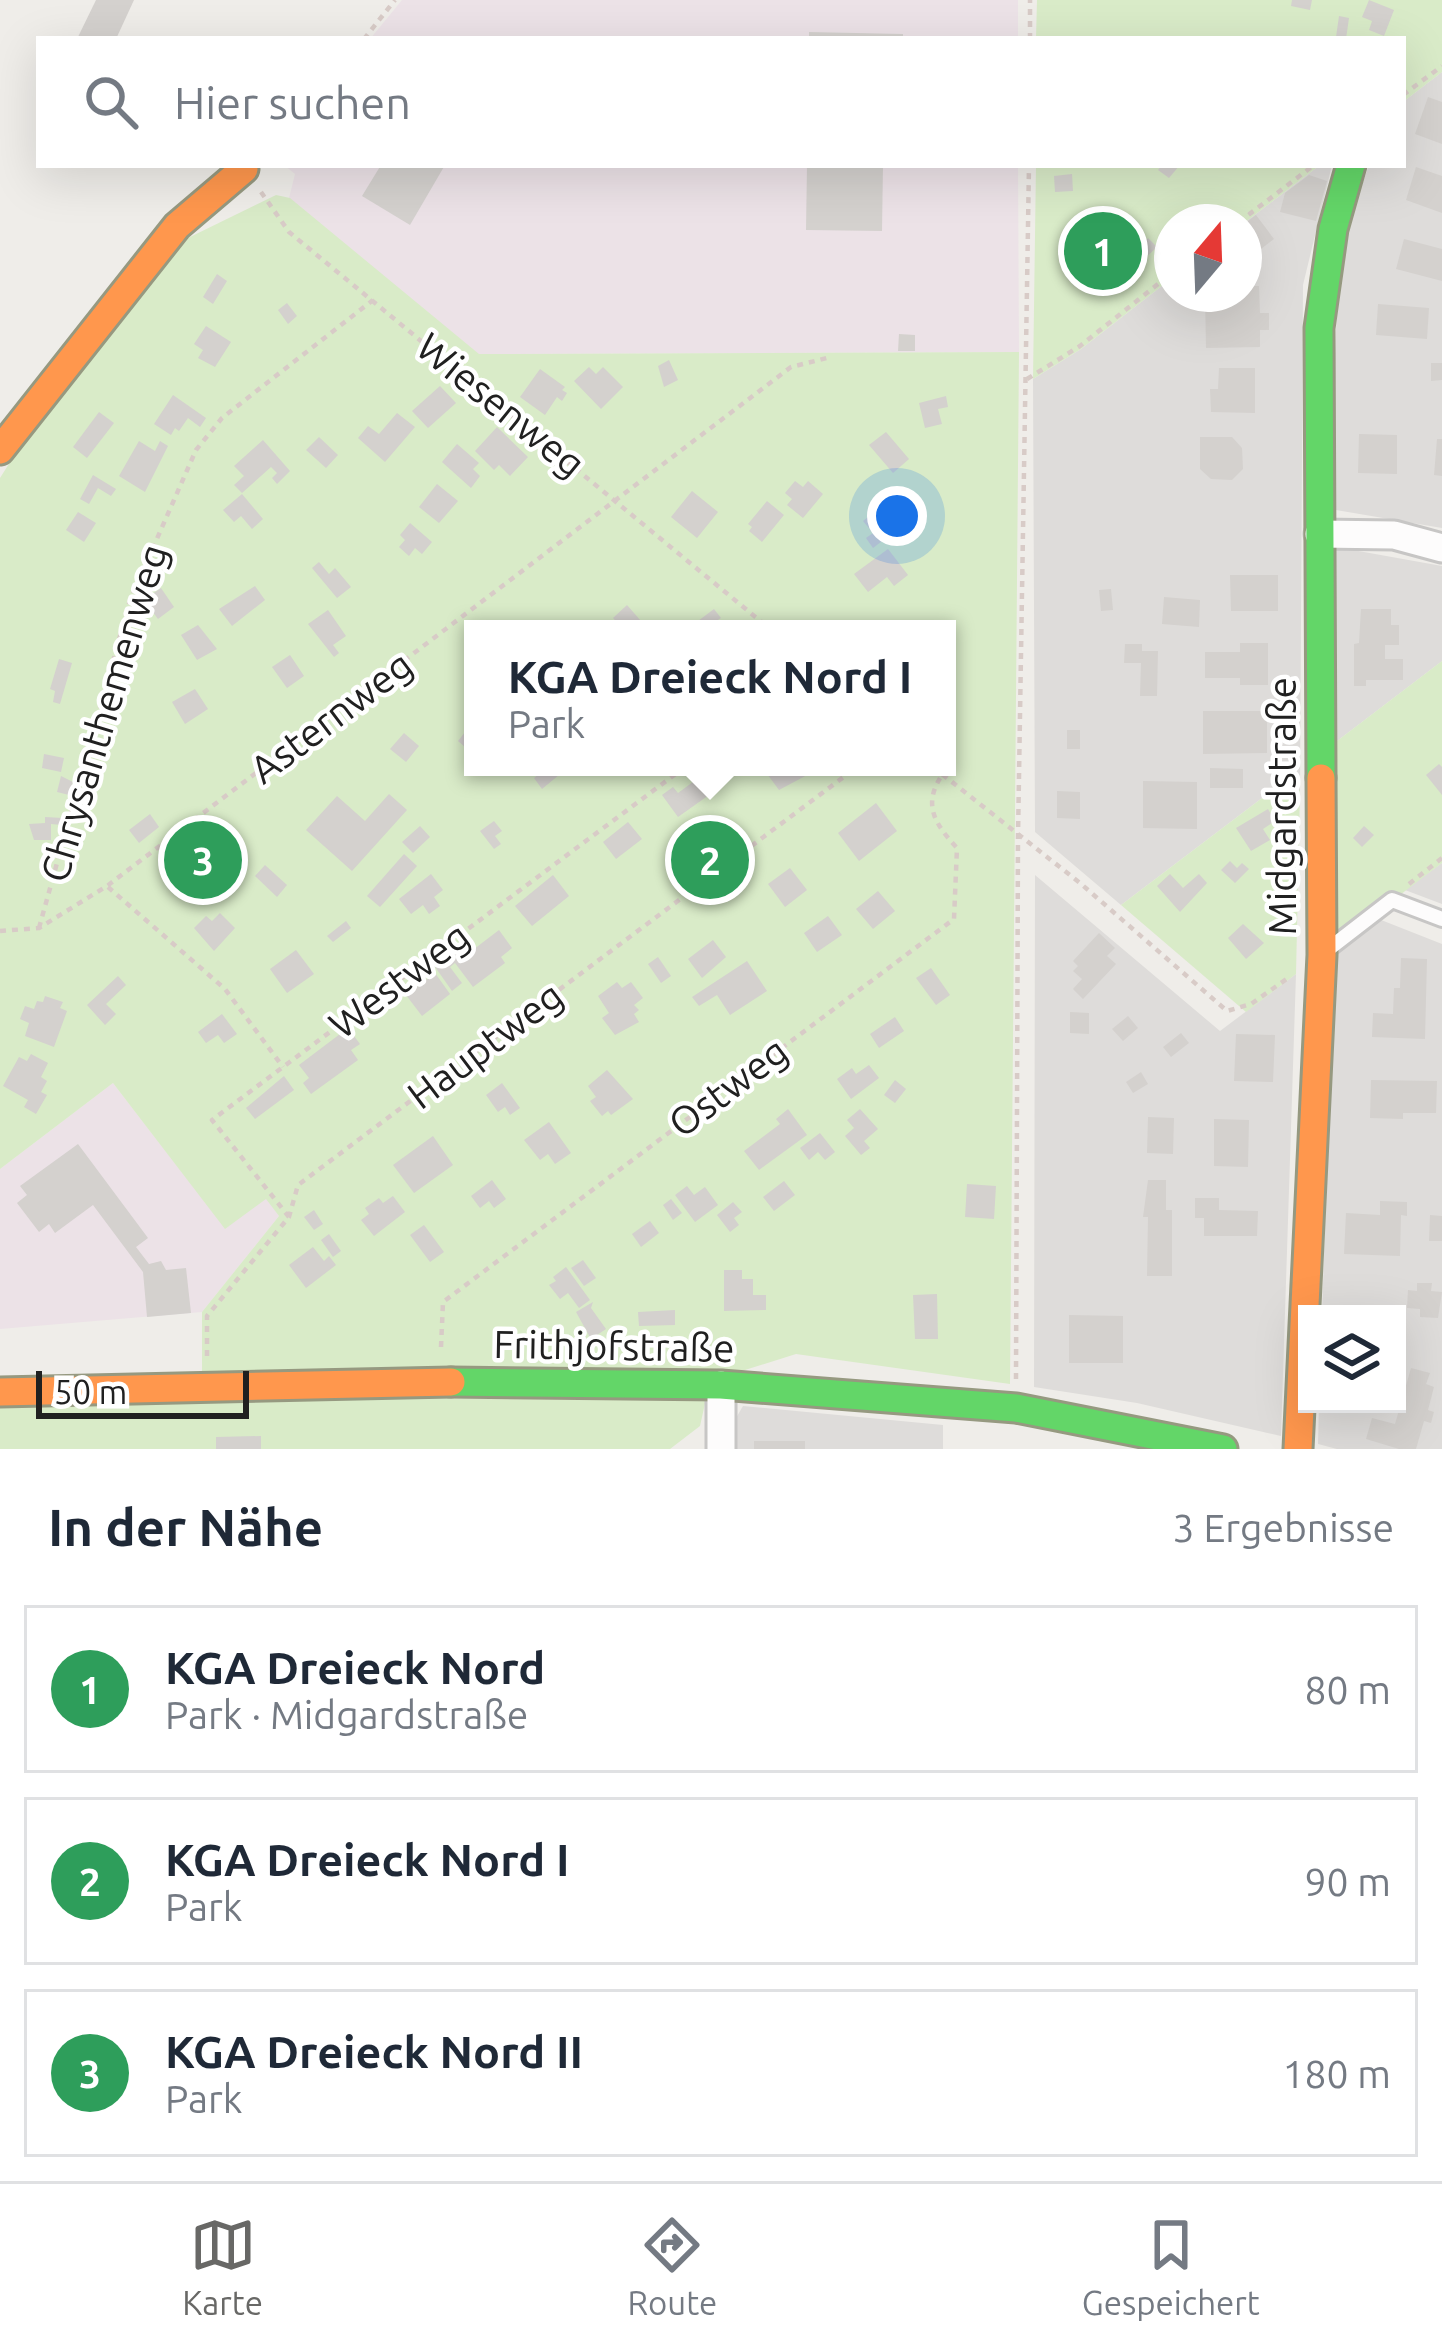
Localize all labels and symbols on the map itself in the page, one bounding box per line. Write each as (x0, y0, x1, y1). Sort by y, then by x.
north arrow (1154, 204, 1262, 312)
pin: 1 (1064, 206, 1142, 296)
street label: Wiesenweg (409, 324, 594, 485)
your location (867, 486, 927, 546)
street label: Chrysanthemenweg (32, 539, 175, 887)
street label: Asternweg (242, 642, 420, 791)
street label: Midgardstraße (1260, 677, 1303, 935)
pin: 3 (164, 815, 242, 905)
pin: 2 (671, 815, 749, 905)
street label: Westweg (320, 913, 477, 1046)
street label: Hauptweg (399, 973, 570, 1116)
street label: Ostweg (660, 1028, 795, 1145)
street label: Frithjofstraße (493, 1322, 735, 1369)
scale bar (36, 1365, 249, 1418)

